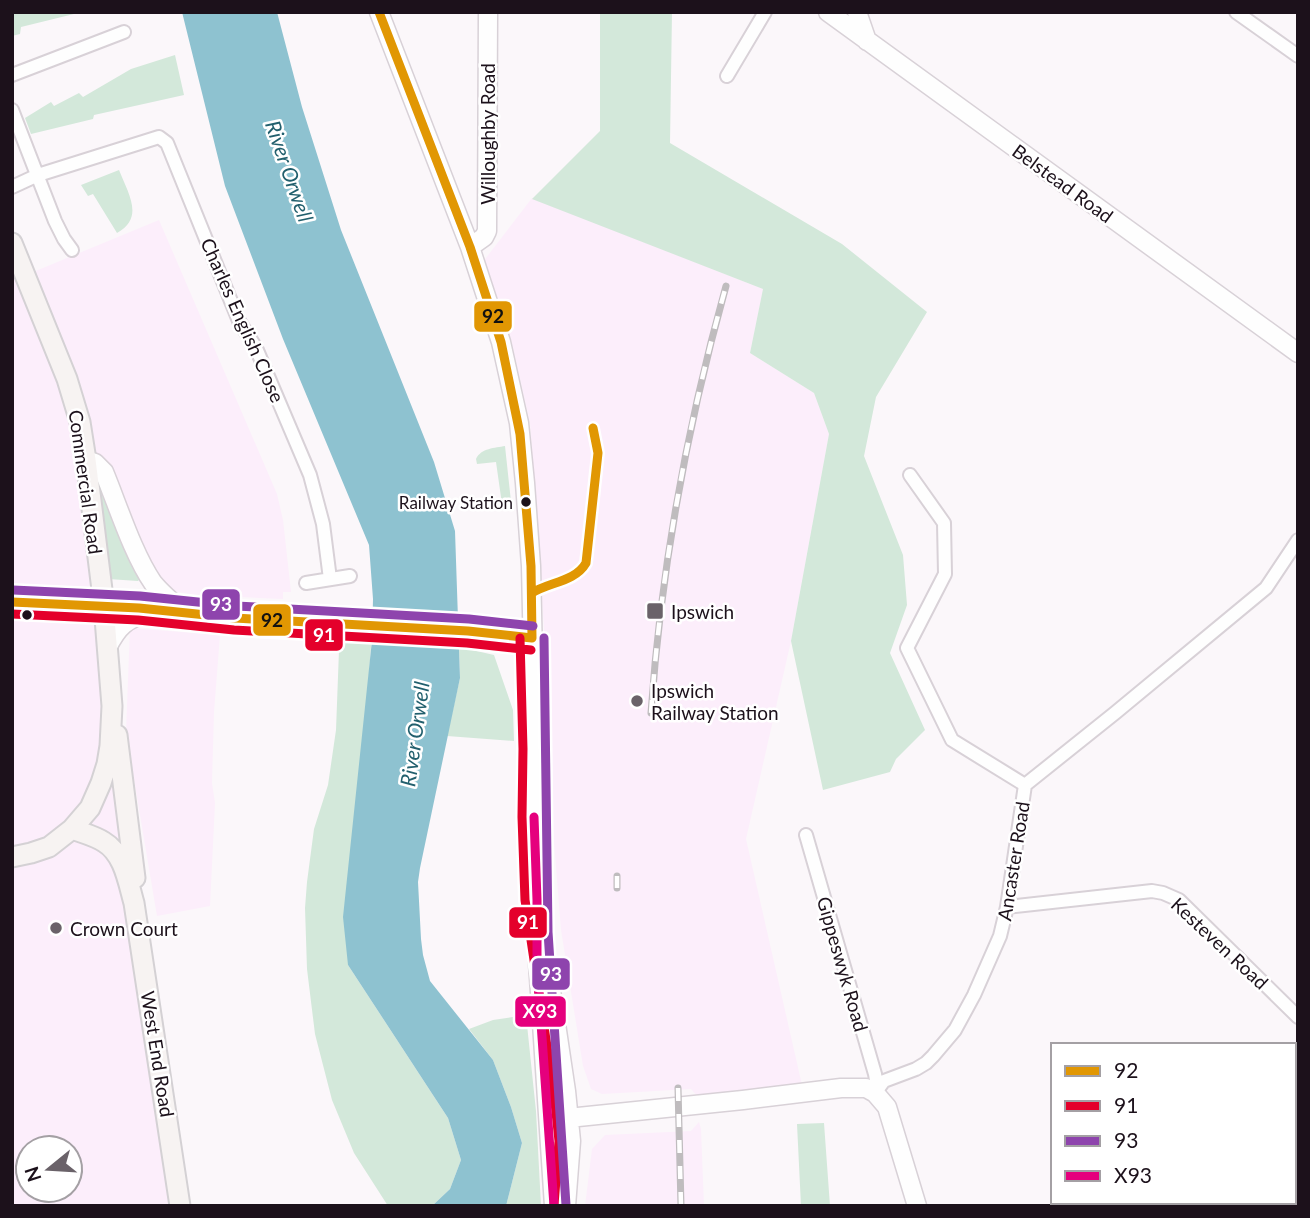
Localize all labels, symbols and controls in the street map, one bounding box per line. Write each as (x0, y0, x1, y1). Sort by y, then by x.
street label: Willoughby Road (476, 63, 499, 205)
water label: River Orwell (261, 117, 319, 225)
street label: Belstead Road (1008, 139, 1118, 227)
street label: Charles English Close (196, 234, 290, 406)
line badge: 92 (473, 300, 513, 333)
text: 92 (482, 304, 504, 327)
street label: Commercial Road (64, 408, 108, 556)
place label: Railway Station (399, 492, 513, 513)
marker: Railway Station (519, 495, 533, 509)
line badge: 93 (201, 588, 241, 621)
text: 93 (210, 592, 232, 615)
place label: Ipswich (671, 600, 734, 623)
marker: Ipswich (645, 601, 665, 621)
line badge: 92 (252, 603, 292, 637)
unlabelled marker (20, 608, 34, 622)
text: 92 (261, 608, 283, 631)
line badge: 91 (304, 618, 344, 652)
text: 91 (313, 623, 335, 646)
place label: Ipswich Railway Station (651, 679, 779, 724)
water label: River Orwell (394, 680, 434, 788)
marker: Ipswich Railway Station (629, 693, 645, 709)
street label: Ancaster Road (992, 800, 1034, 922)
street label: Kesteven Road (1167, 892, 1273, 994)
street label: Gippeswyk Road (813, 894, 873, 1034)
line badge: 91 (508, 906, 548, 939)
text: 91 (517, 910, 539, 933)
place label: Crown Court (70, 917, 178, 940)
marker: Crown Court (48, 920, 64, 936)
line badge: 93 (531, 957, 571, 991)
text: 93 (540, 962, 562, 985)
street label: West End Road (137, 989, 179, 1119)
line badge: X93 (514, 995, 567, 1028)
text: X93 (523, 999, 557, 1022)
legend (1051, 1043, 1296, 1204)
text: 92 (1114, 1057, 1138, 1082)
text: 91 (1114, 1092, 1138, 1117)
text: 93 (1114, 1127, 1138, 1152)
north arrow (14, 1134, 84, 1204)
text: X93 (1114, 1162, 1152, 1187)
text: N (19, 1164, 46, 1185)

